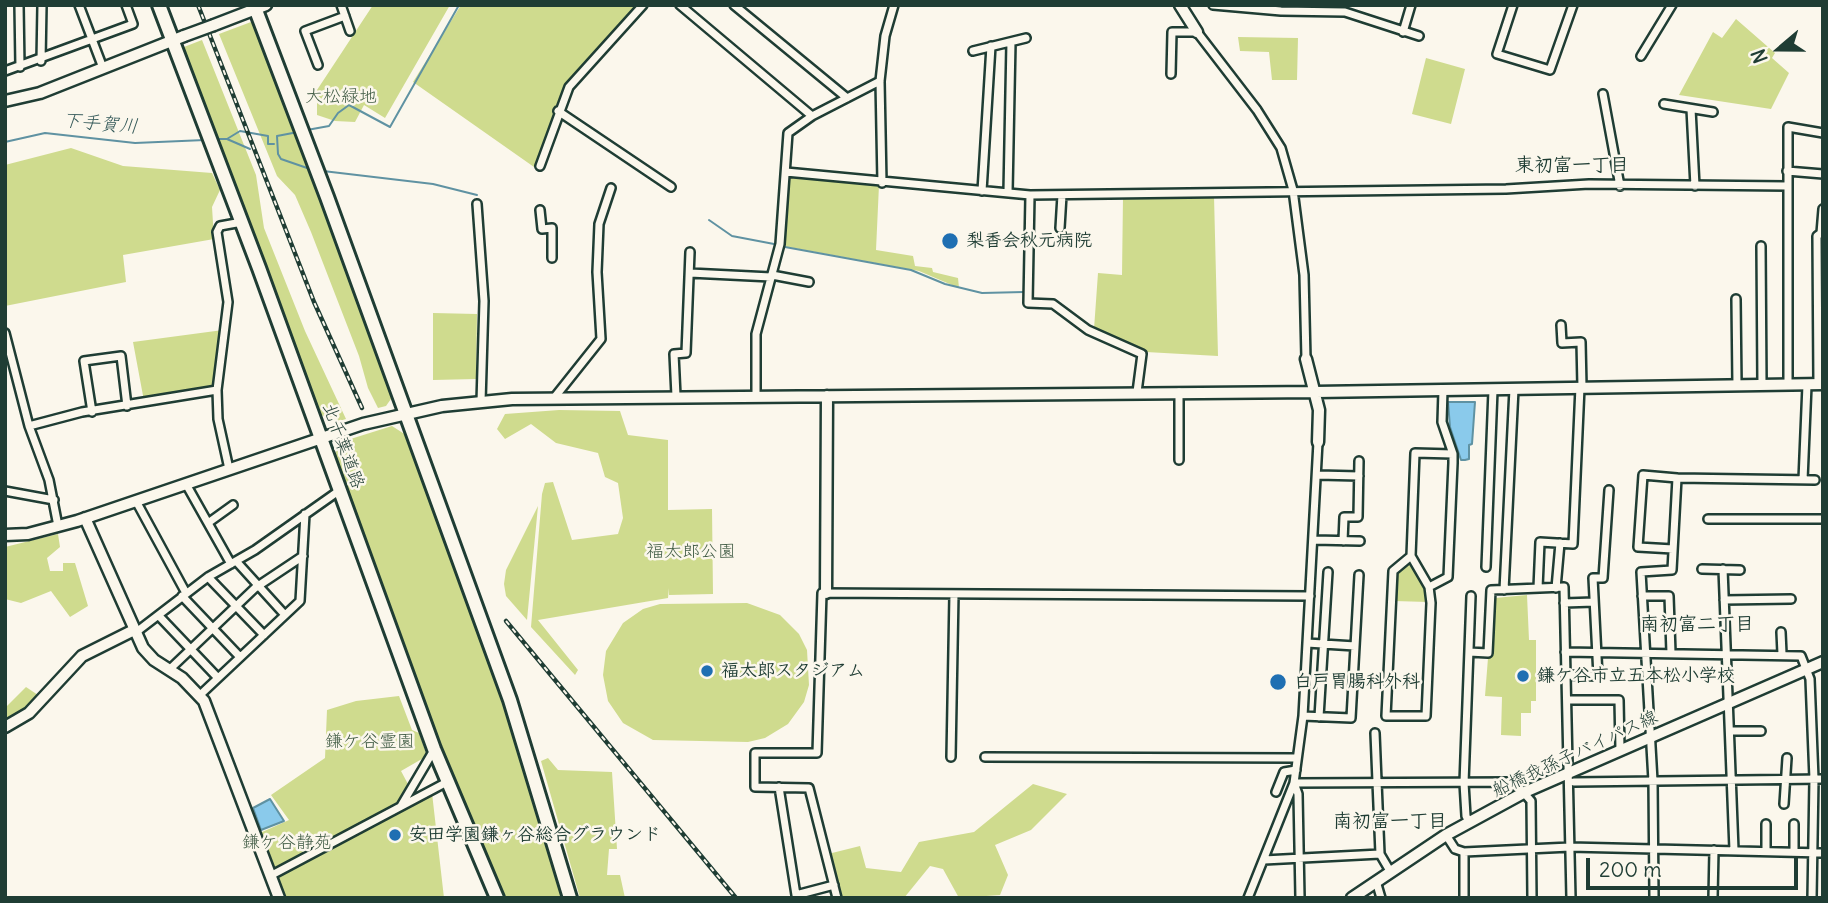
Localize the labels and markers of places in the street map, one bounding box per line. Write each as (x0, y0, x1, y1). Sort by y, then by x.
place label: 梨香会秋元病院 (966, 230, 1092, 252)
marker: 梨香会秋元病院 (940, 231, 960, 251)
place label: 福太郎スタジアム (721, 660, 865, 682)
marker: 福太郎スタジアム (699, 663, 715, 679)
place label: 鎌ケ谷市立五本松小学校 (1537, 665, 1735, 687)
marker: 鎌ケ谷市立五本松小学校 (1515, 668, 1531, 684)
place label: 白戸胃腸科外科 (1294, 671, 1420, 693)
marker: 白戸胃腸科外科 (1268, 672, 1288, 692)
place label: 安田学園鎌ヶ谷総合グラウンド (409, 824, 661, 846)
marker: 安田学園鎌ヶ谷総合グラウンド (387, 827, 403, 843)

